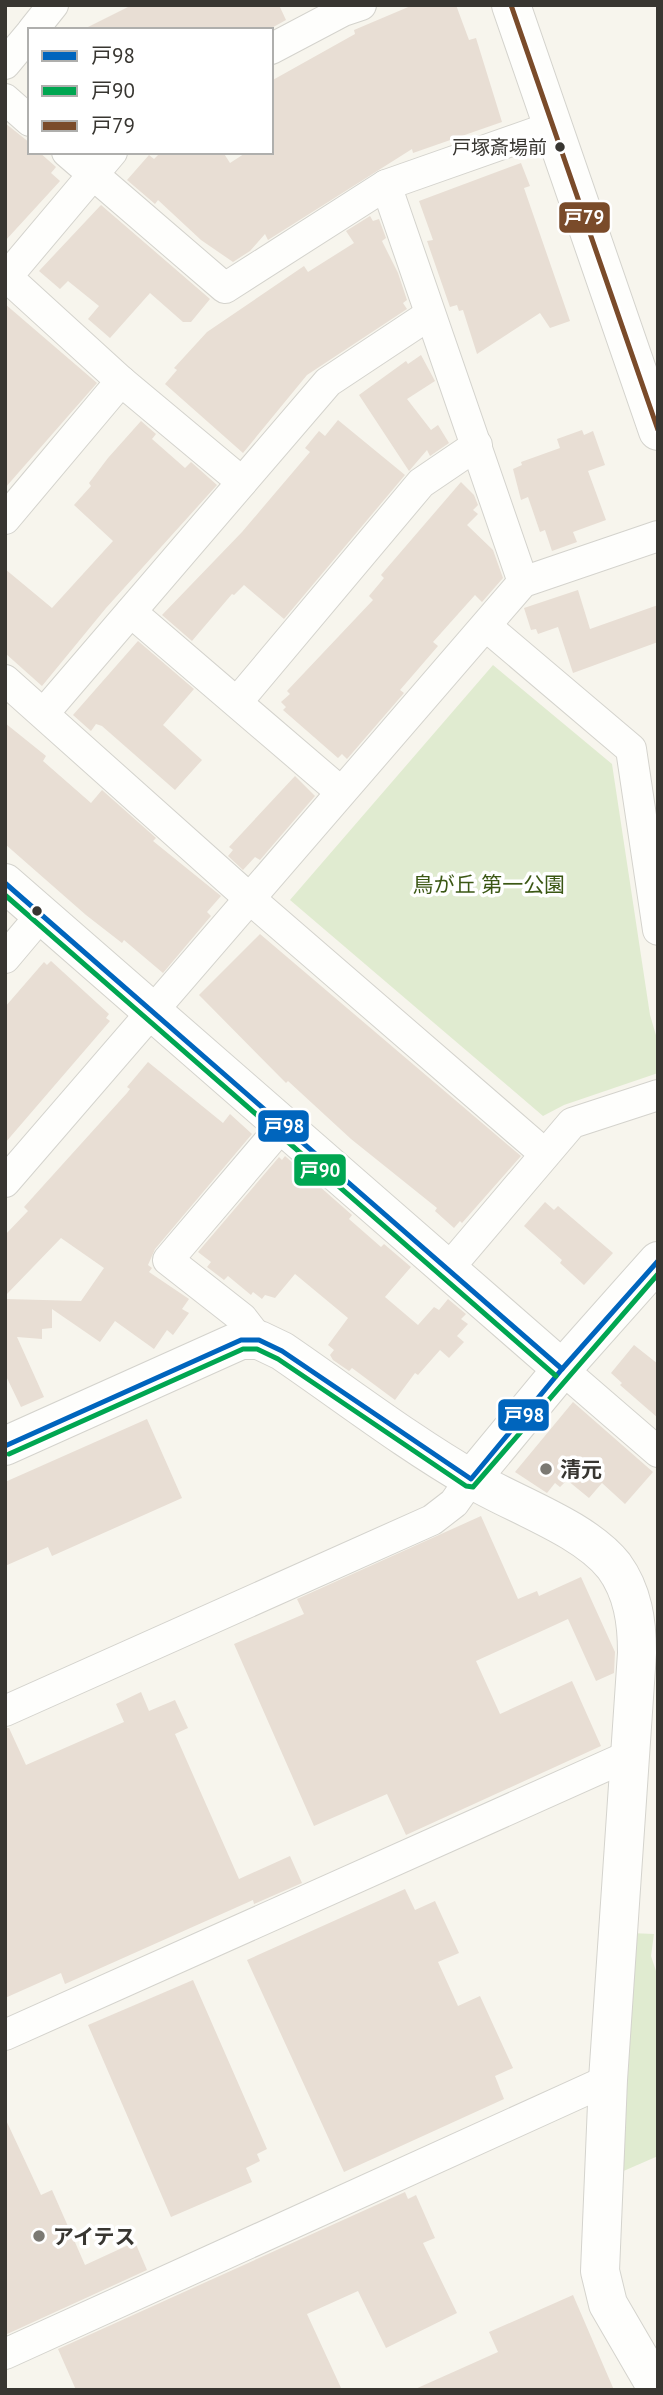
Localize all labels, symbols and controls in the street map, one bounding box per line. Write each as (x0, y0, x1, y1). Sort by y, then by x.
legend (28, 28, 273, 154)
text: 戸98 (91, 42, 135, 69)
text: 戸90 (91, 77, 135, 104)
text: 戸79 (91, 112, 135, 139)
place label: 戸塚斎場前 (452, 135, 547, 159)
marker: 戸塚斎場前 (553, 140, 567, 154)
line badge: 戸79 (558, 201, 611, 234)
text: 戸79 (564, 205, 604, 229)
park label: 鳥が丘 第一公園 (413, 871, 565, 898)
unlabelled marker (30, 904, 44, 918)
line badge: 戸98 (257, 1109, 310, 1143)
text: 戸98 (264, 1114, 304, 1138)
line badge: 戸90 (293, 1153, 347, 1187)
text: 戸90 (300, 1158, 340, 1182)
line badge: 戸98 (497, 1398, 550, 1432)
text: 戸98 (504, 1403, 544, 1427)
place label: 清元 (560, 1456, 602, 1483)
marker: 清元 (538, 1461, 554, 1477)
place label: アイテス (53, 2223, 136, 2250)
marker: アイテス (31, 2228, 47, 2244)

